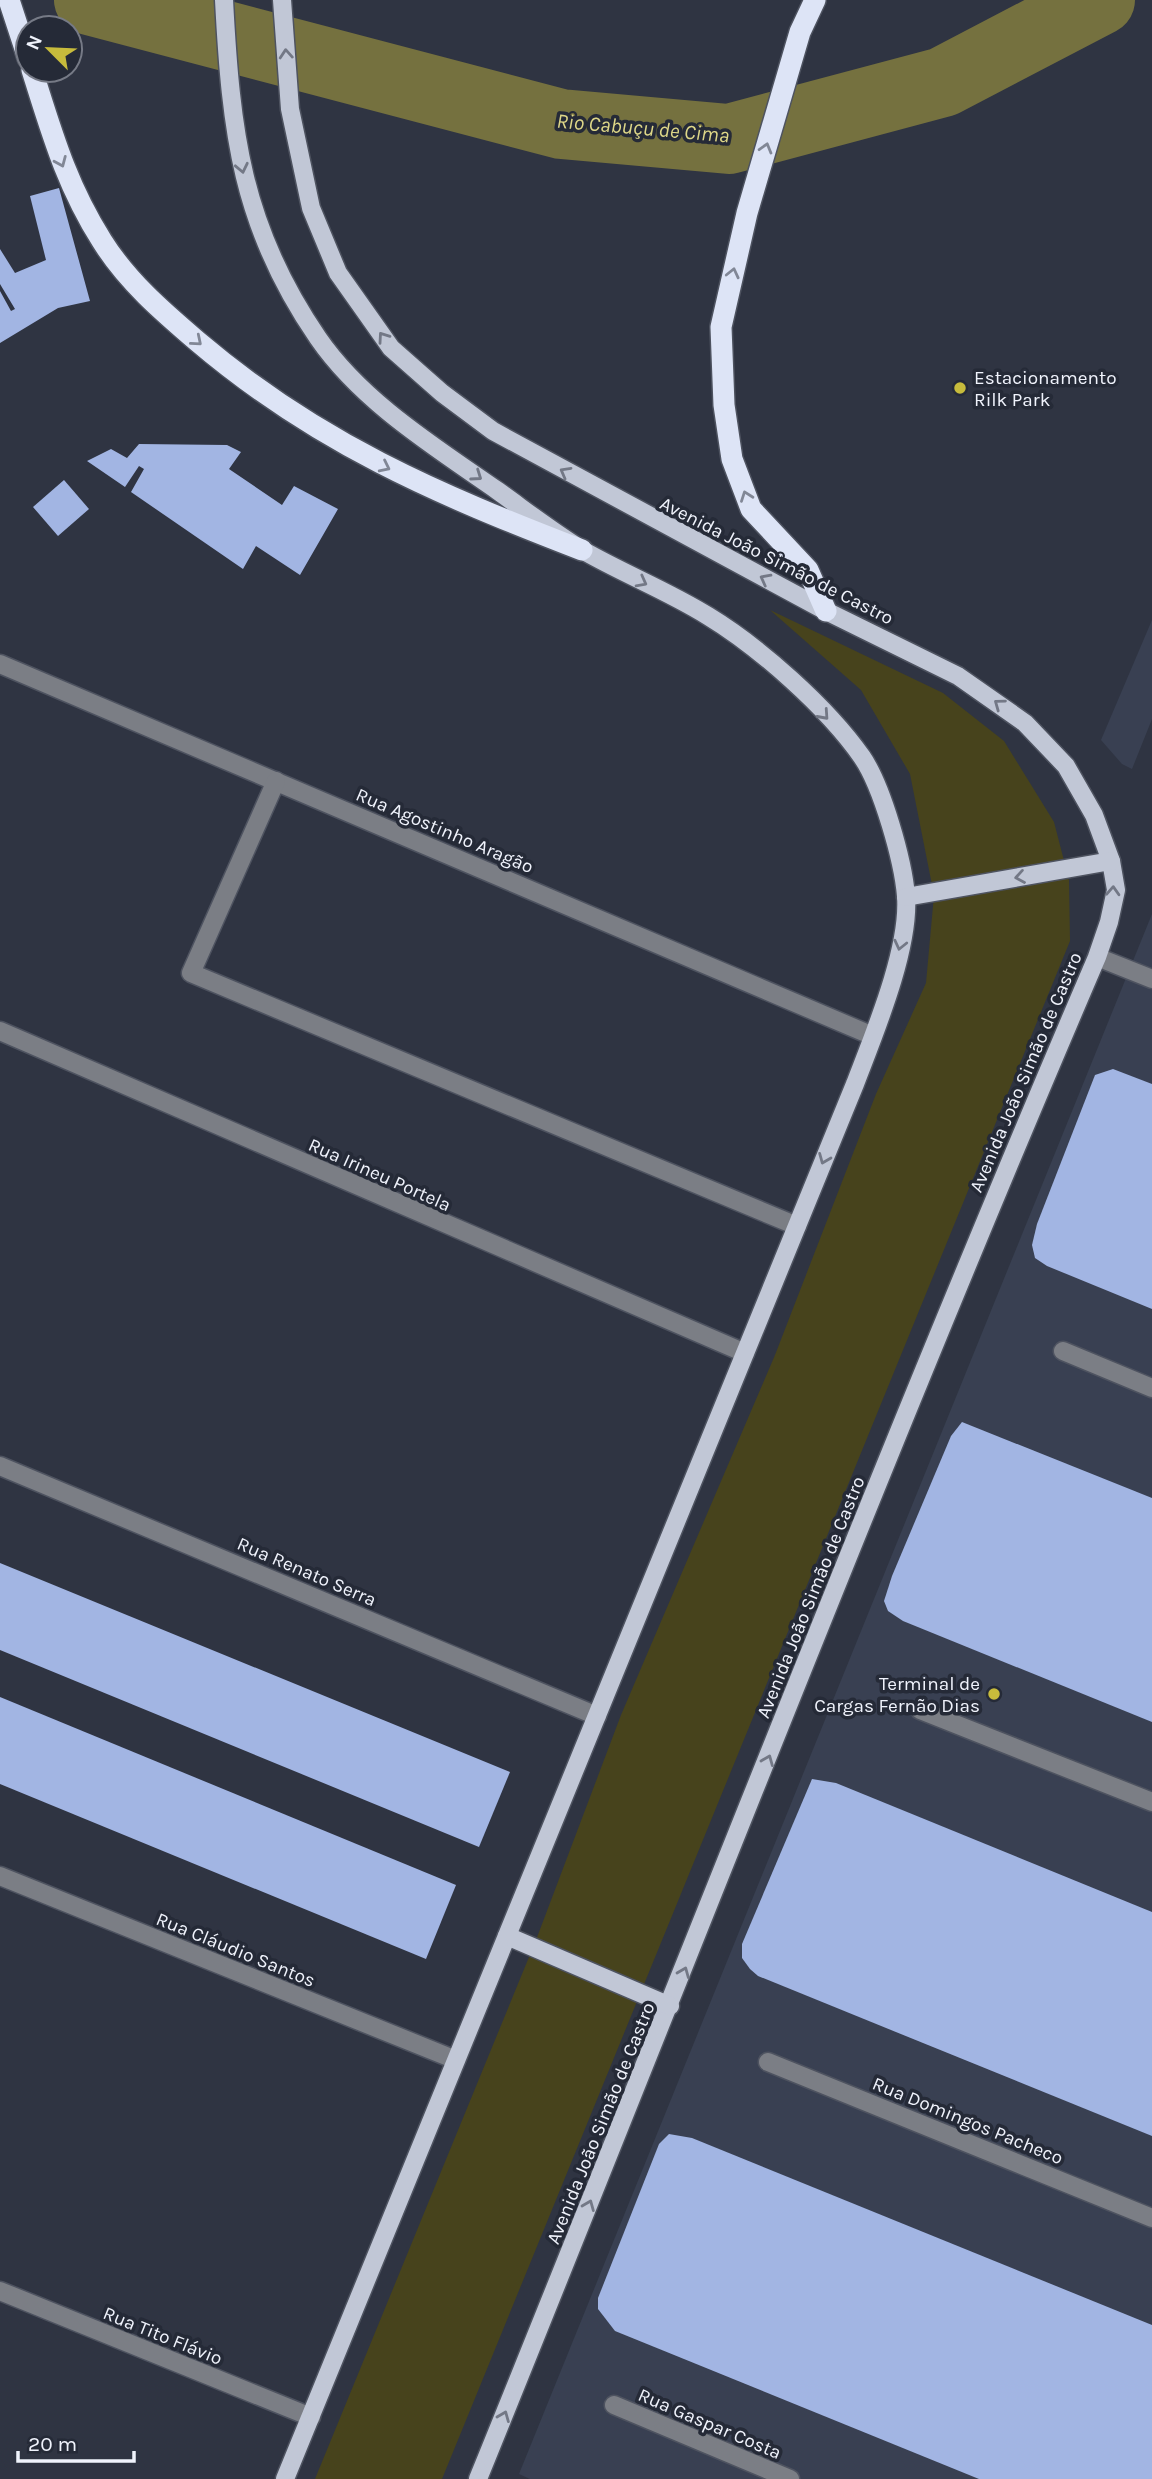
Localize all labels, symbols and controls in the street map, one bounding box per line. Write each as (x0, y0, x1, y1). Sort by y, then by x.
north arrow (14, 14, 84, 84)
text: N (22, 32, 47, 53)
one-way arrow (279, 48, 294, 59)
water label: Rio Cabuçu de Cima (556, 108, 730, 148)
one-way arrow (757, 142, 772, 154)
one-way arrow (53, 154, 67, 167)
one-way arrow (233, 162, 248, 174)
one-way arrow (725, 267, 739, 279)
one-way arrow (379, 332, 391, 345)
one-way arrow (188, 333, 201, 345)
place label: Estacionamento Rilk Park (974, 367, 1117, 411)
marker: Estacionamento Rilk Park (952, 380, 968, 396)
one-way arrow (378, 458, 390, 472)
one-way arrow (559, 467, 572, 480)
one-way arrow (469, 468, 482, 480)
one-way arrow (740, 491, 754, 503)
street label: Avenida João Simão de Castro (656, 492, 897, 629)
one-way arrow (635, 573, 647, 587)
one-way arrow (760, 574, 772, 587)
one-way arrow (994, 700, 1007, 713)
one-way arrow (816, 707, 829, 720)
street label: Rua Agostinho Aragão (353, 784, 537, 878)
one-way arrow (1014, 869, 1026, 884)
one-way arrow (1106, 885, 1121, 896)
one-way arrow (894, 939, 908, 951)
street label: Avenida João Simão de Castro (965, 949, 1087, 1196)
street label: Rua Irineu Portela (305, 1134, 454, 1216)
one-way arrow (819, 1152, 833, 1164)
street label: Avenida João Simão de Castro (752, 1473, 870, 1722)
street label: Rua Renato Serra (234, 1533, 379, 1611)
place label: Terminal de Cargas Fernão Dias (814, 1673, 980, 1717)
marker: Terminal de Cargas Fernão Dias (986, 1686, 1002, 1702)
one-way arrow (760, 1755, 774, 1767)
street label: Rua Cláudio Santos (153, 1908, 318, 1992)
one-way arrow (676, 1966, 690, 1978)
street label: Avenida João Simão de Castro (542, 1999, 660, 2248)
street label: Rua Domingos Pacheco (869, 2073, 1066, 2169)
one-way arrow (581, 2200, 595, 2212)
street label: Rua Tito Flávio (100, 2302, 225, 2370)
street label: Rua Gaspar Costa (635, 2384, 784, 2464)
one-way arrow (495, 2410, 509, 2422)
scale bar (18, 2420, 133, 2464)
text: 20 m (28, 2432, 77, 2456)

